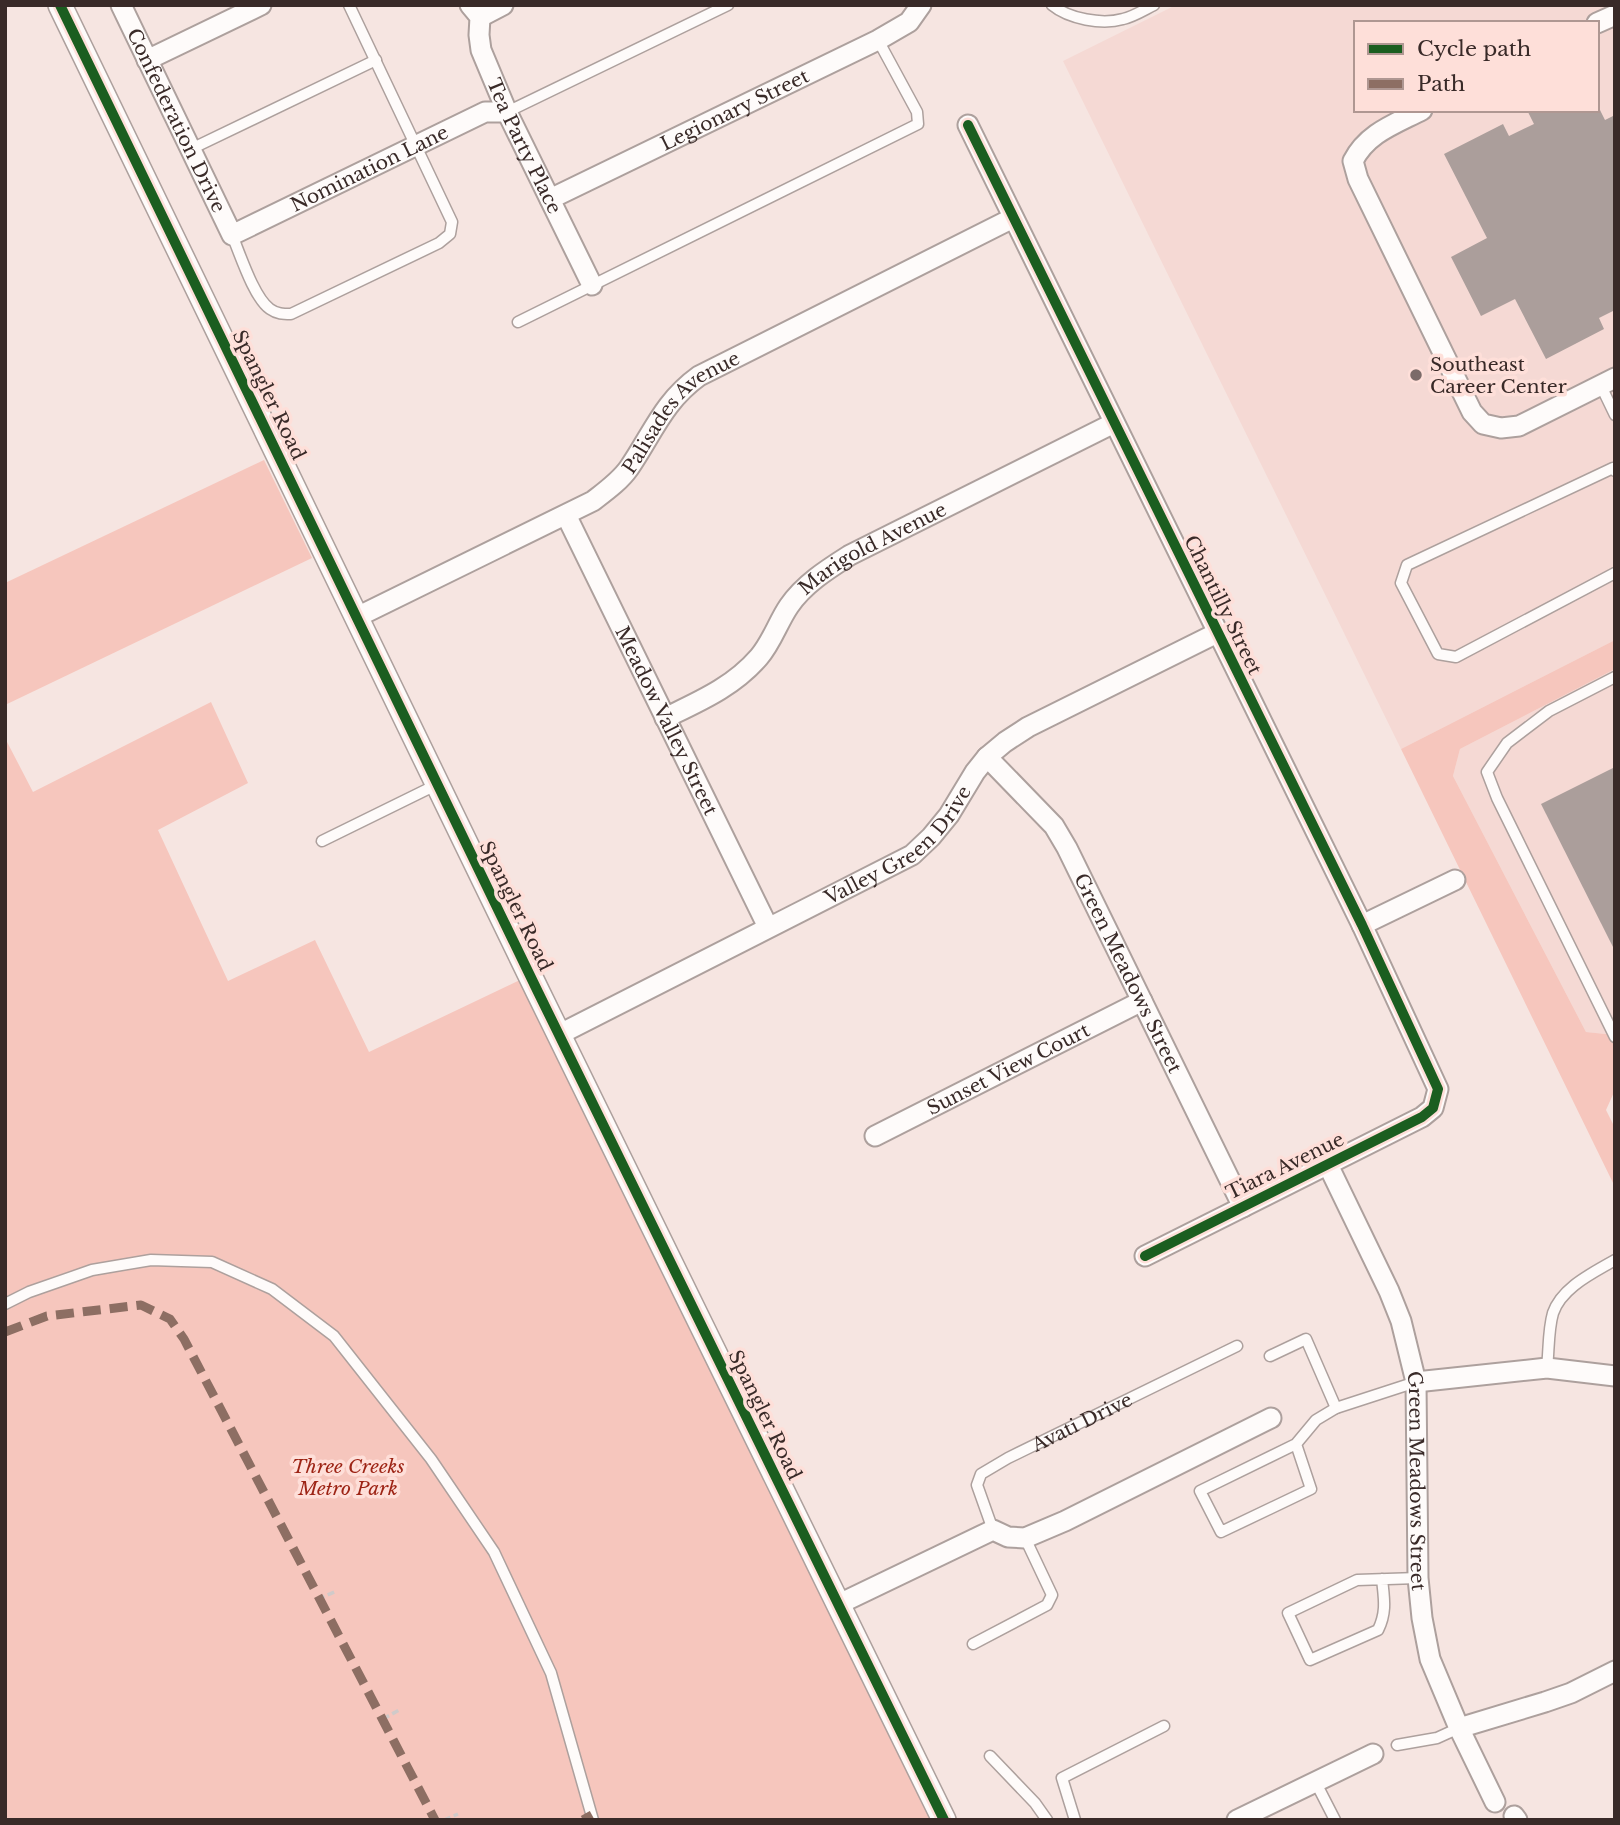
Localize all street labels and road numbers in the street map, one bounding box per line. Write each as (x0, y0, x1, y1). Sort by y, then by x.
street label: Confederation Drive (122, 24, 231, 216)
street label: Legionary Street (657, 64, 813, 155)
street label: Tea Party Place (483, 75, 567, 217)
street label: Nomination Lane (287, 120, 452, 216)
street label: Spangler Road (228, 326, 310, 464)
street label: Palisades Avenue (617, 346, 743, 478)
street label: Marigold Avenue (794, 497, 950, 599)
street label: Chantilly Street (1179, 532, 1267, 679)
street label: Meadow Valley Street (611, 622, 723, 820)
street label: Valley Green Drive (820, 781, 976, 910)
street label: Spangler Road (475, 837, 557, 975)
street label: Green Meadows Street (1070, 869, 1187, 1077)
street label: Sunset View Court (923, 1018, 1094, 1119)
street label: Tiara Avenue (1222, 1128, 1348, 1204)
street label: Spangler Road (724, 1346, 806, 1484)
street label: Green Meadows Street (1402, 1369, 1431, 1593)
street label: Avati Drive (1027, 1388, 1136, 1457)

